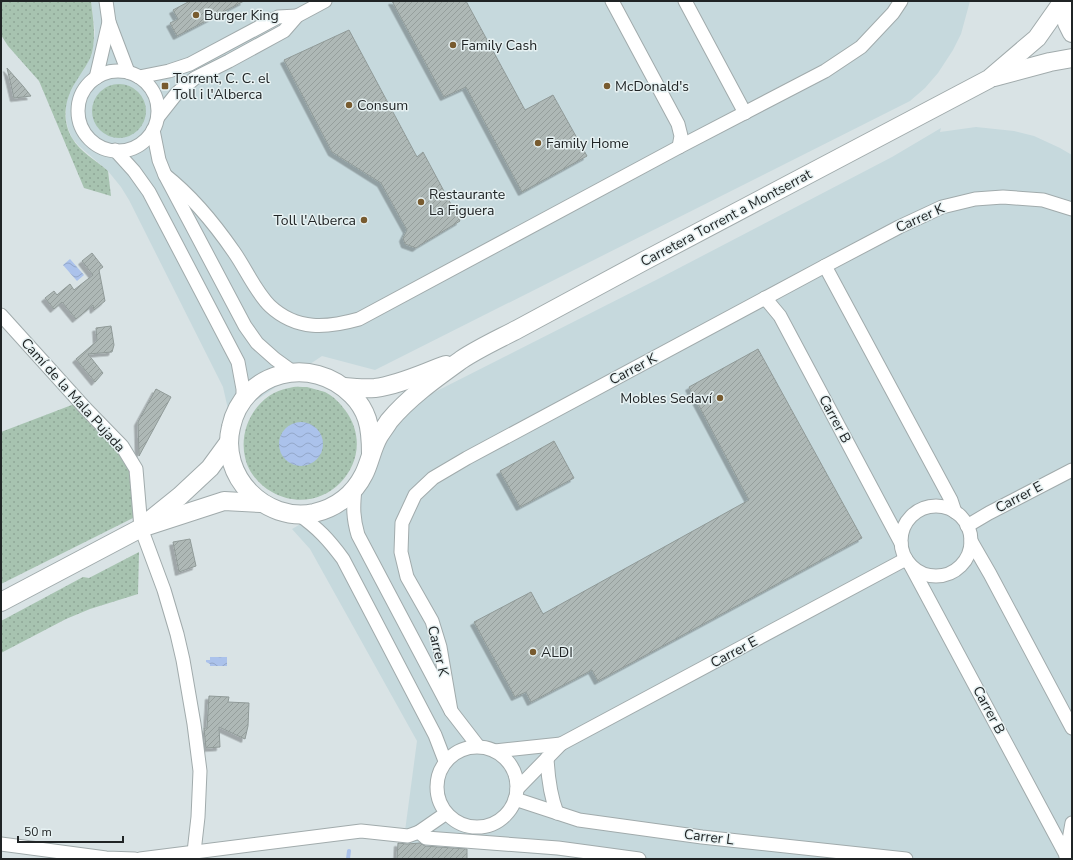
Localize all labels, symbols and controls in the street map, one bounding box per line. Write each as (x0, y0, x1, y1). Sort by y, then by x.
place label: Burger King (204, 6, 279, 25)
marker: Burger King (191, 10, 201, 20)
place label: Family Cash (461, 36, 537, 55)
marker: Family Cash (448, 40, 458, 50)
place label: Torrent, C. C. el Toll i l'Alberca (173, 69, 271, 104)
place label: McDonald's (615, 77, 689, 96)
marker: Torrent, C. C. el Toll i l'Alberca (160, 81, 170, 91)
marker: McDonald's (602, 81, 612, 91)
place label: Consum (357, 96, 408, 115)
marker: Consum (344, 100, 354, 110)
place label: Family Home (546, 134, 629, 153)
marker: Family Home (533, 138, 543, 148)
street label: Carretera Torrent a Montserrat (637, 165, 815, 271)
place label: Restaurante La Figuera (429, 185, 505, 220)
marker: Restaurante La Figuera (416, 197, 426, 207)
street label: Carrer K (893, 199, 948, 237)
place label: Toll l'Alberca (274, 211, 356, 230)
marker: Toll l'Alberca (359, 215, 369, 225)
street label: Camí de la Mala Pujada (17, 334, 129, 456)
street label: Carrer K (606, 348, 660, 389)
place label: Mobles Sedaví (620, 389, 713, 408)
street label: Carrer B (814, 392, 856, 446)
marker: Mobles Sedaví (715, 393, 725, 403)
street label: Carrer E (992, 477, 1046, 517)
street label: Carrer K (423, 624, 453, 678)
street label: Carrer E (707, 632, 761, 672)
place label: ALDI (541, 643, 573, 662)
marker: ALDI (528, 647, 538, 657)
street label: Carrer B (968, 683, 1010, 737)
scale bar (18, 818, 123, 844)
text: 50 m (24, 824, 52, 840)
street label: Carrer L (683, 825, 735, 850)

